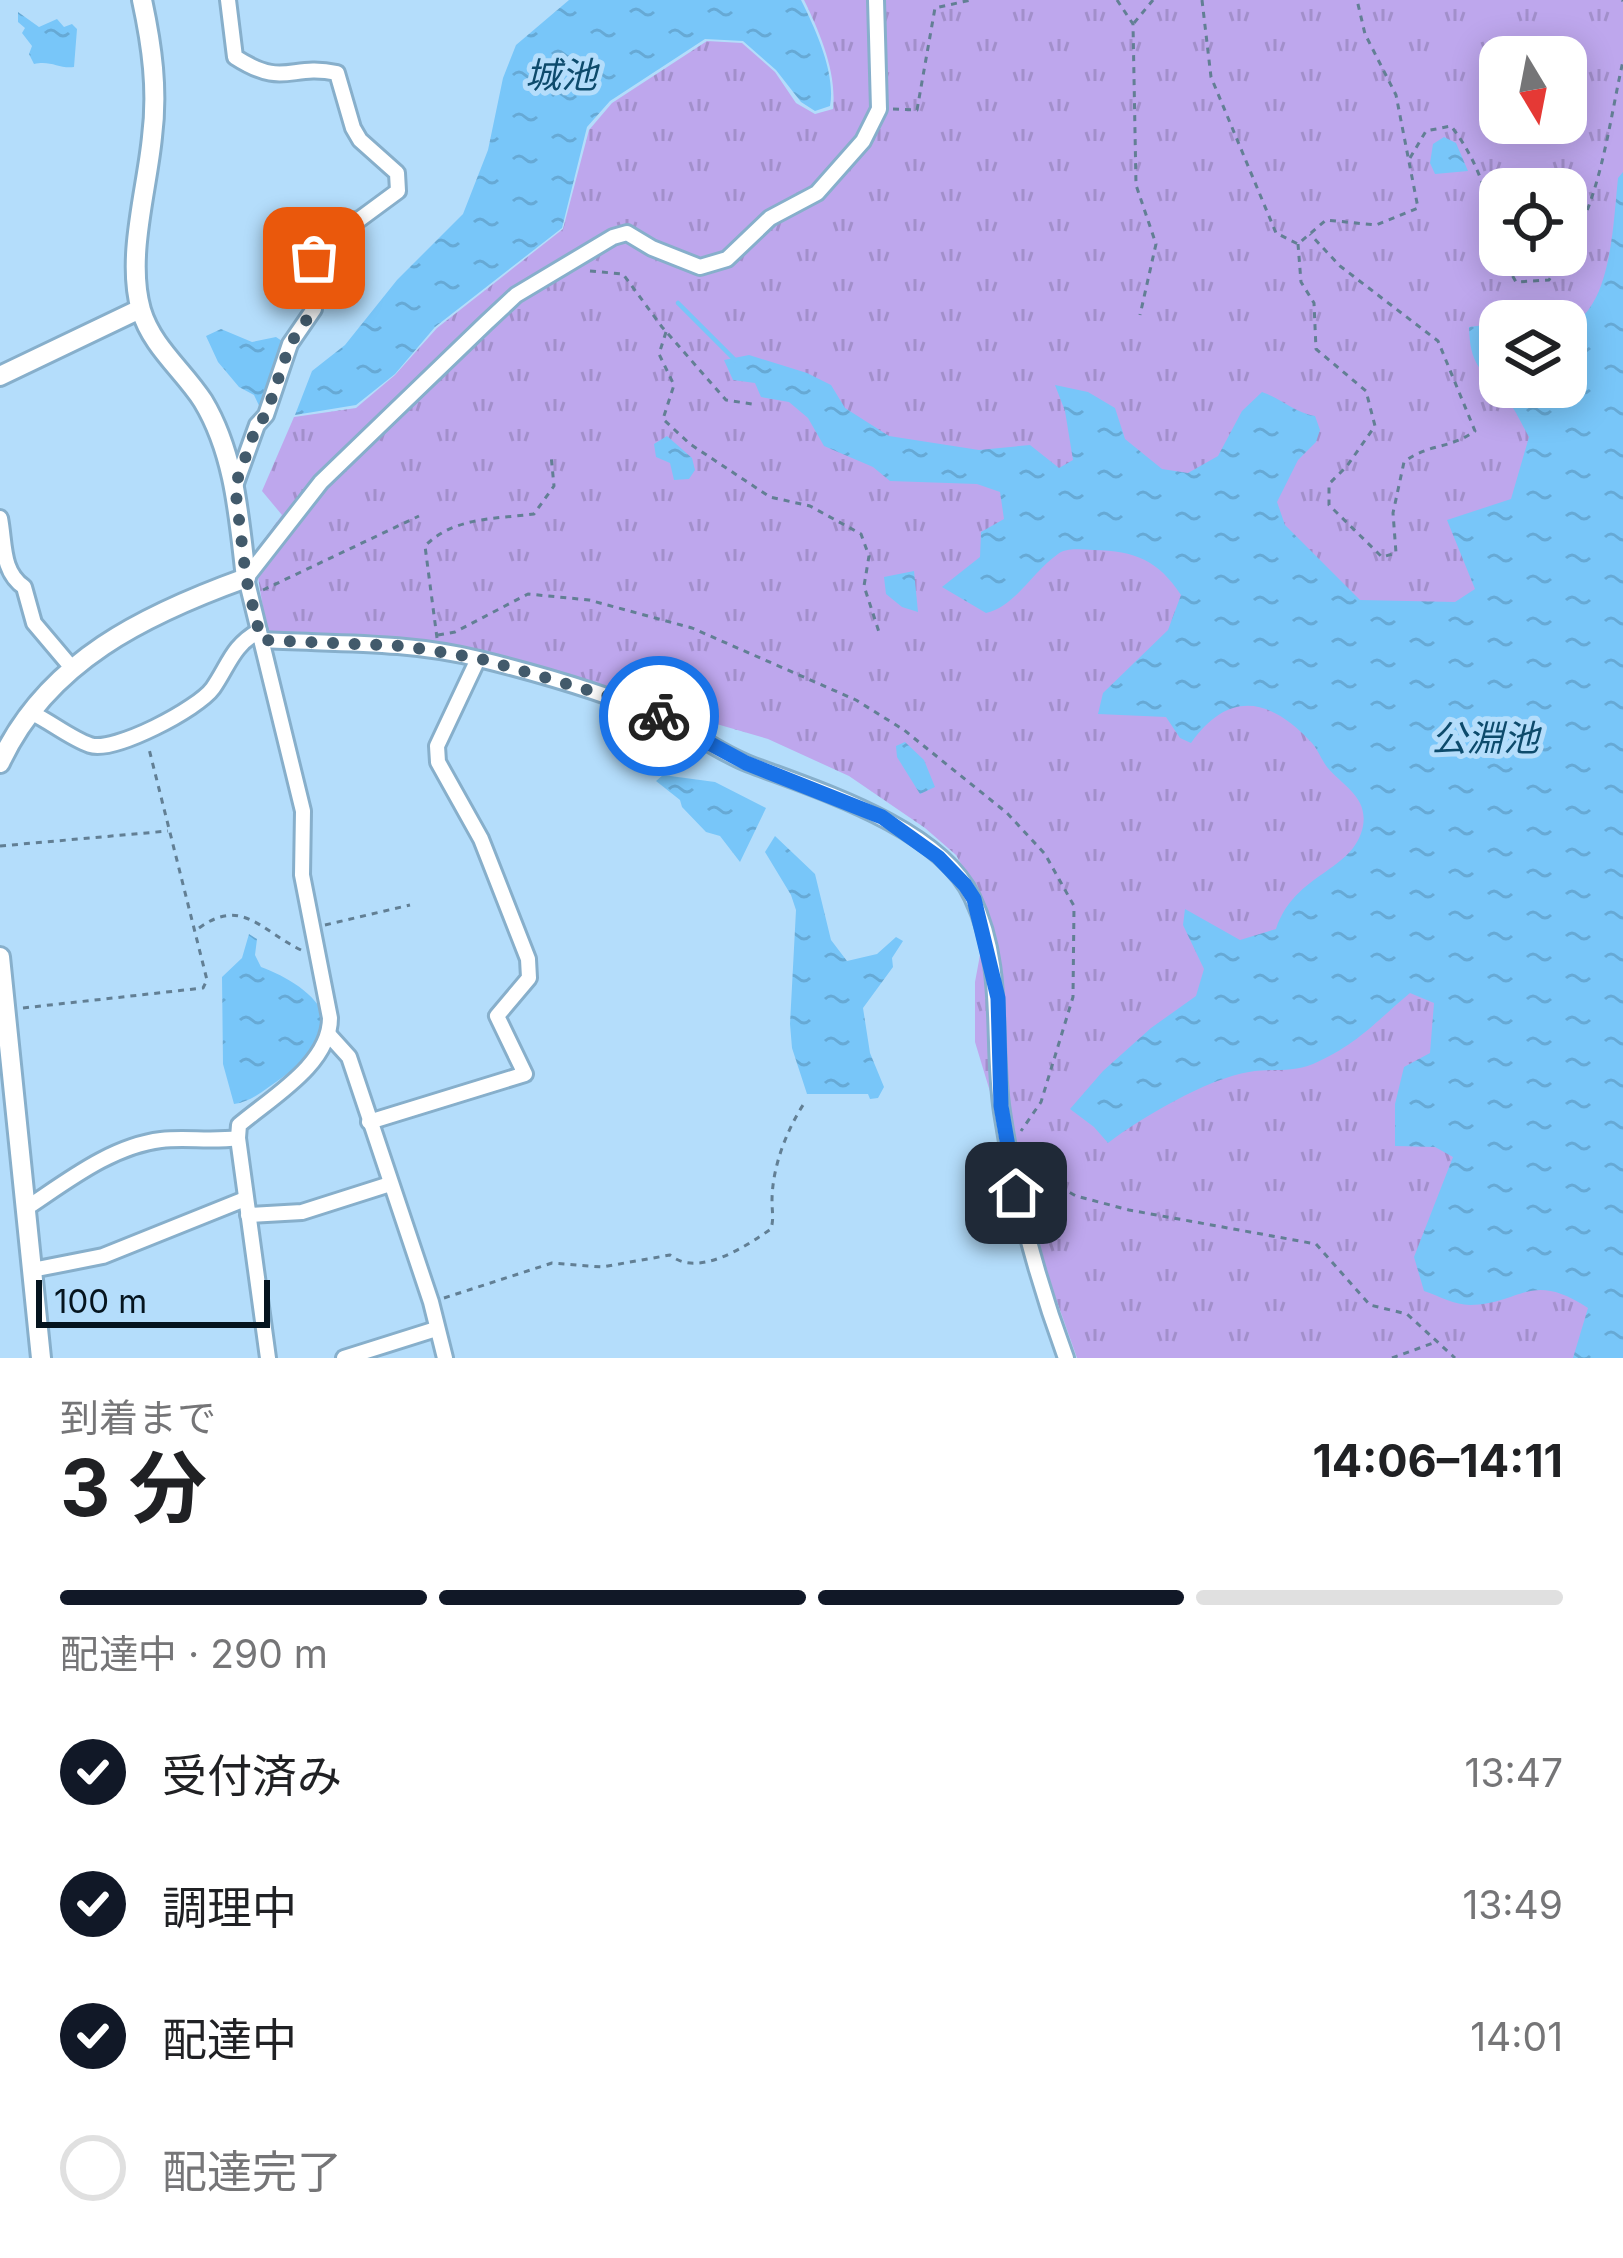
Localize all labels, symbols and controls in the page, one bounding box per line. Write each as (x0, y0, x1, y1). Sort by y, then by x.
north arrow (1479, 36, 1587, 144)
map controls (1479, 36, 1587, 408)
water label: 城池 (525, 53, 600, 97)
button: locate (1479, 168, 1587, 276)
pin (263, 207, 365, 309)
icon: bag (281, 225, 347, 291)
button: layers (1479, 300, 1587, 408)
courier (599, 656, 719, 776)
icon: bike (626, 683, 692, 749)
water label: 公淵池 (1431, 716, 1542, 760)
pin (965, 1142, 1067, 1244)
icon: home (983, 1160, 1049, 1226)
scale bar (36, 1274, 270, 1327)
text: 100 m (54, 1281, 147, 1321)
text: 到着まで (60, 1394, 216, 1441)
text: 14:06–14:11 (1312, 1433, 1563, 1488)
text: 3 分 (60, 1440, 207, 1535)
text: 配達中 · 290 m (60, 1630, 328, 1677)
icon: check (60, 1739, 126, 1805)
text: 受付済み (162, 1748, 342, 1803)
text: 13:47 (1465, 1749, 1563, 1796)
icon: check (60, 1871, 126, 1937)
text: 調理中 (162, 1880, 297, 1935)
text: 13:49 (1462, 1881, 1563, 1928)
icon: check (60, 2003, 126, 2069)
text: 配達中 (162, 2012, 297, 2067)
text: 14:01 (1470, 2013, 1563, 2060)
text: 配達完了 (162, 2144, 342, 2199)

